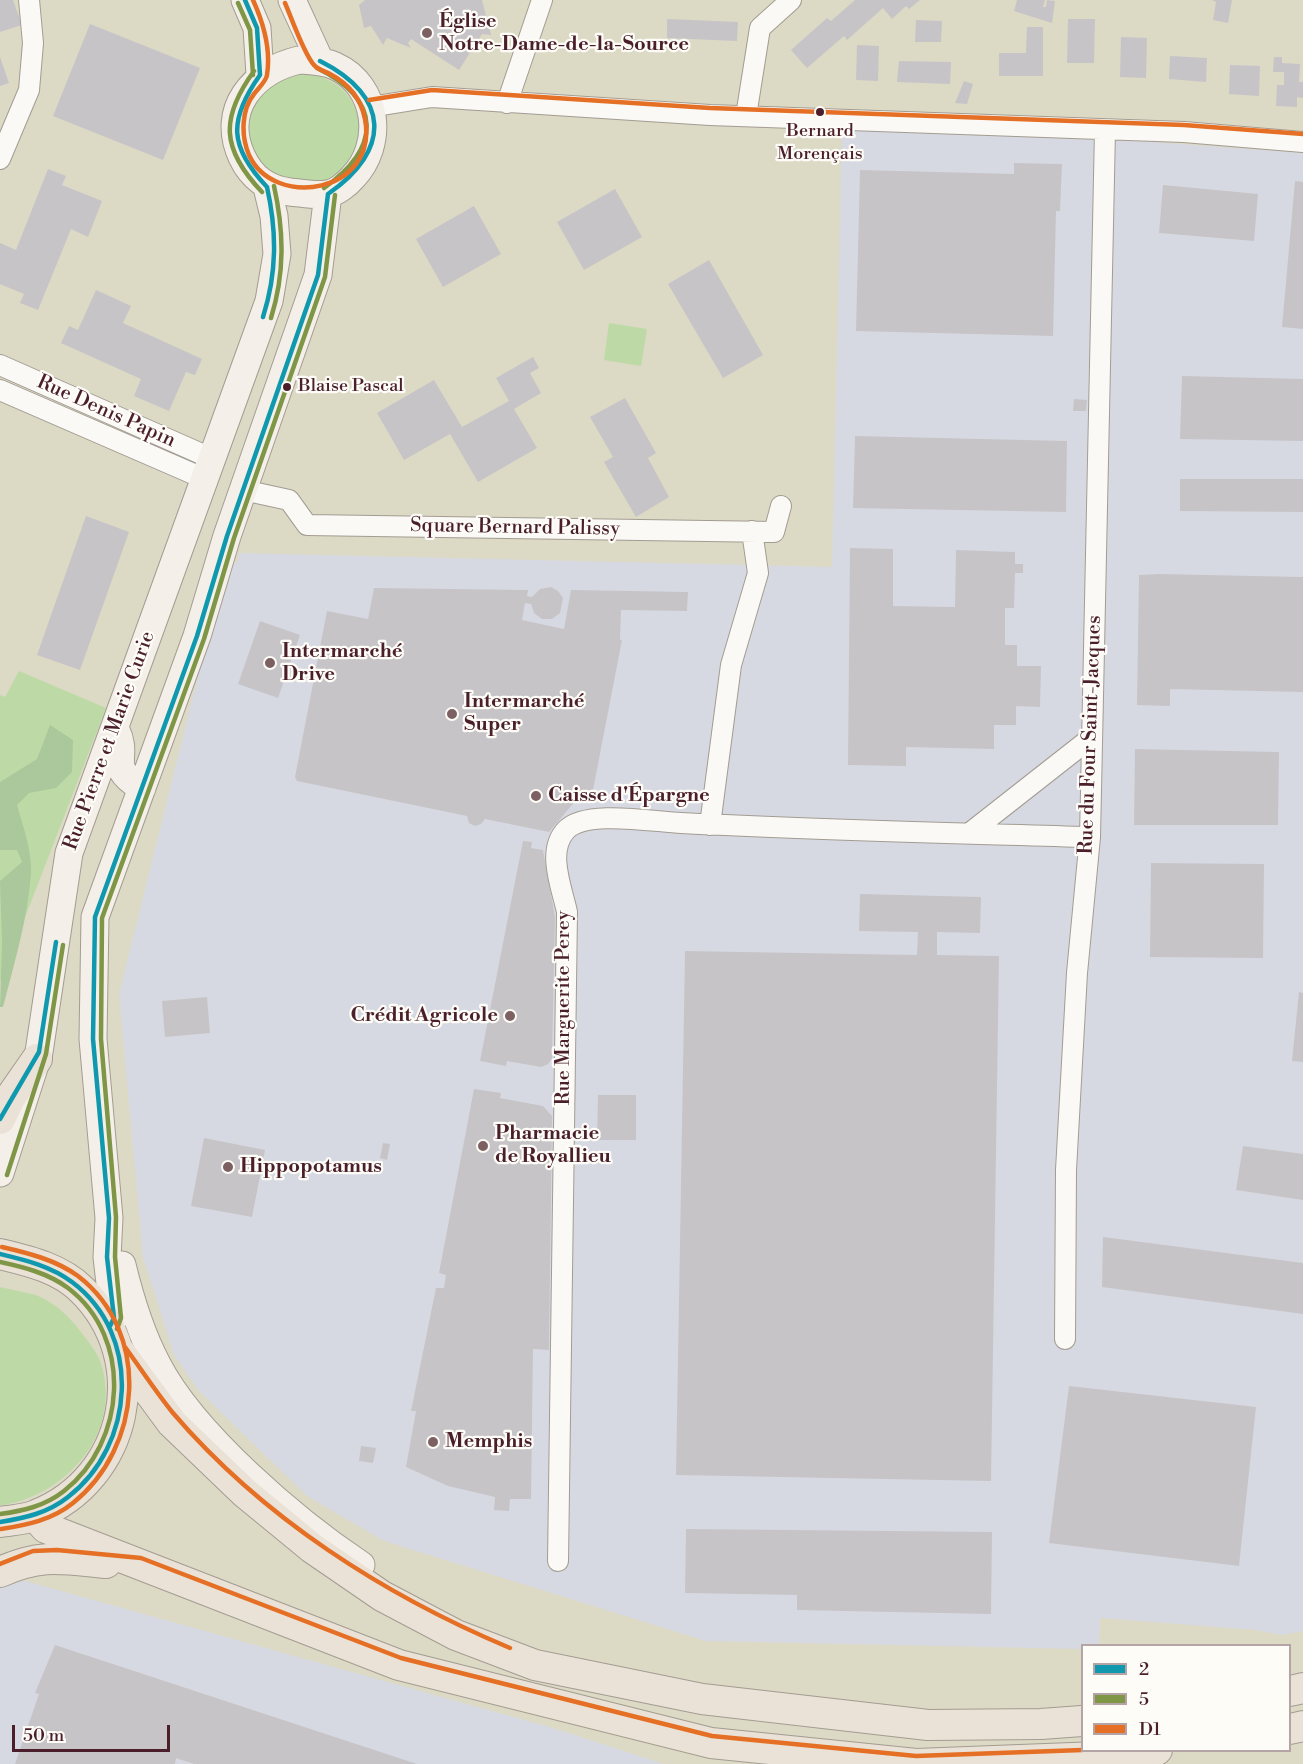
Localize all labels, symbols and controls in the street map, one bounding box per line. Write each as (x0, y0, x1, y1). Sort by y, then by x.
place label: Église Notre-Dame-de-la-Source (439, 10, 689, 57)
marker: Église Notre-Dame-de-la-Source (420, 26, 434, 40)
marker: Bernard Morençais (814, 106, 826, 118)
place label: Bernard Morençais (777, 121, 863, 164)
street label: Rue Denis Papin (33, 371, 179, 453)
place label: Blaise Pascal (298, 376, 404, 398)
marker: Blaise Pascal (281, 381, 293, 393)
street label: Square Bernard Palissy (410, 514, 620, 542)
street label: Rue du Four Saint-Jacques (1075, 615, 1107, 855)
street label: Rue Pierre et Marie Curie (59, 628, 161, 854)
place label: Intermarché Drive (282, 640, 403, 687)
marker: Intermarché Drive (263, 656, 277, 670)
place label: Intermarché Super (464, 690, 585, 737)
marker: Intermarché Super (445, 707, 459, 721)
place label: Caisse d'Épargne (548, 784, 710, 808)
marker: Caisse d'Épargne (529, 789, 543, 803)
street label: Rue Marguerite Perey (552, 911, 576, 1105)
place label: Crédit Agricole (350, 1004, 498, 1028)
marker: Crédit Agricole (503, 1009, 517, 1023)
place label: Pharmacie de Royallieu (495, 1122, 611, 1169)
marker: Pharmacie de Royallieu (476, 1139, 490, 1153)
place label: Hippopotamus (240, 1155, 382, 1179)
marker: Hippopotamus (221, 1160, 235, 1174)
place label: Memphis (445, 1430, 532, 1454)
marker: Memphis (426, 1435, 440, 1449)
legend (1081, 1644, 1291, 1752)
text: 2 (1139, 1658, 1149, 1681)
text: 5 (1139, 1688, 1149, 1711)
scale bar (15, 1713, 172, 1751)
text: D1 (1139, 1718, 1161, 1741)
text: 50 m (23, 1724, 64, 1747)

